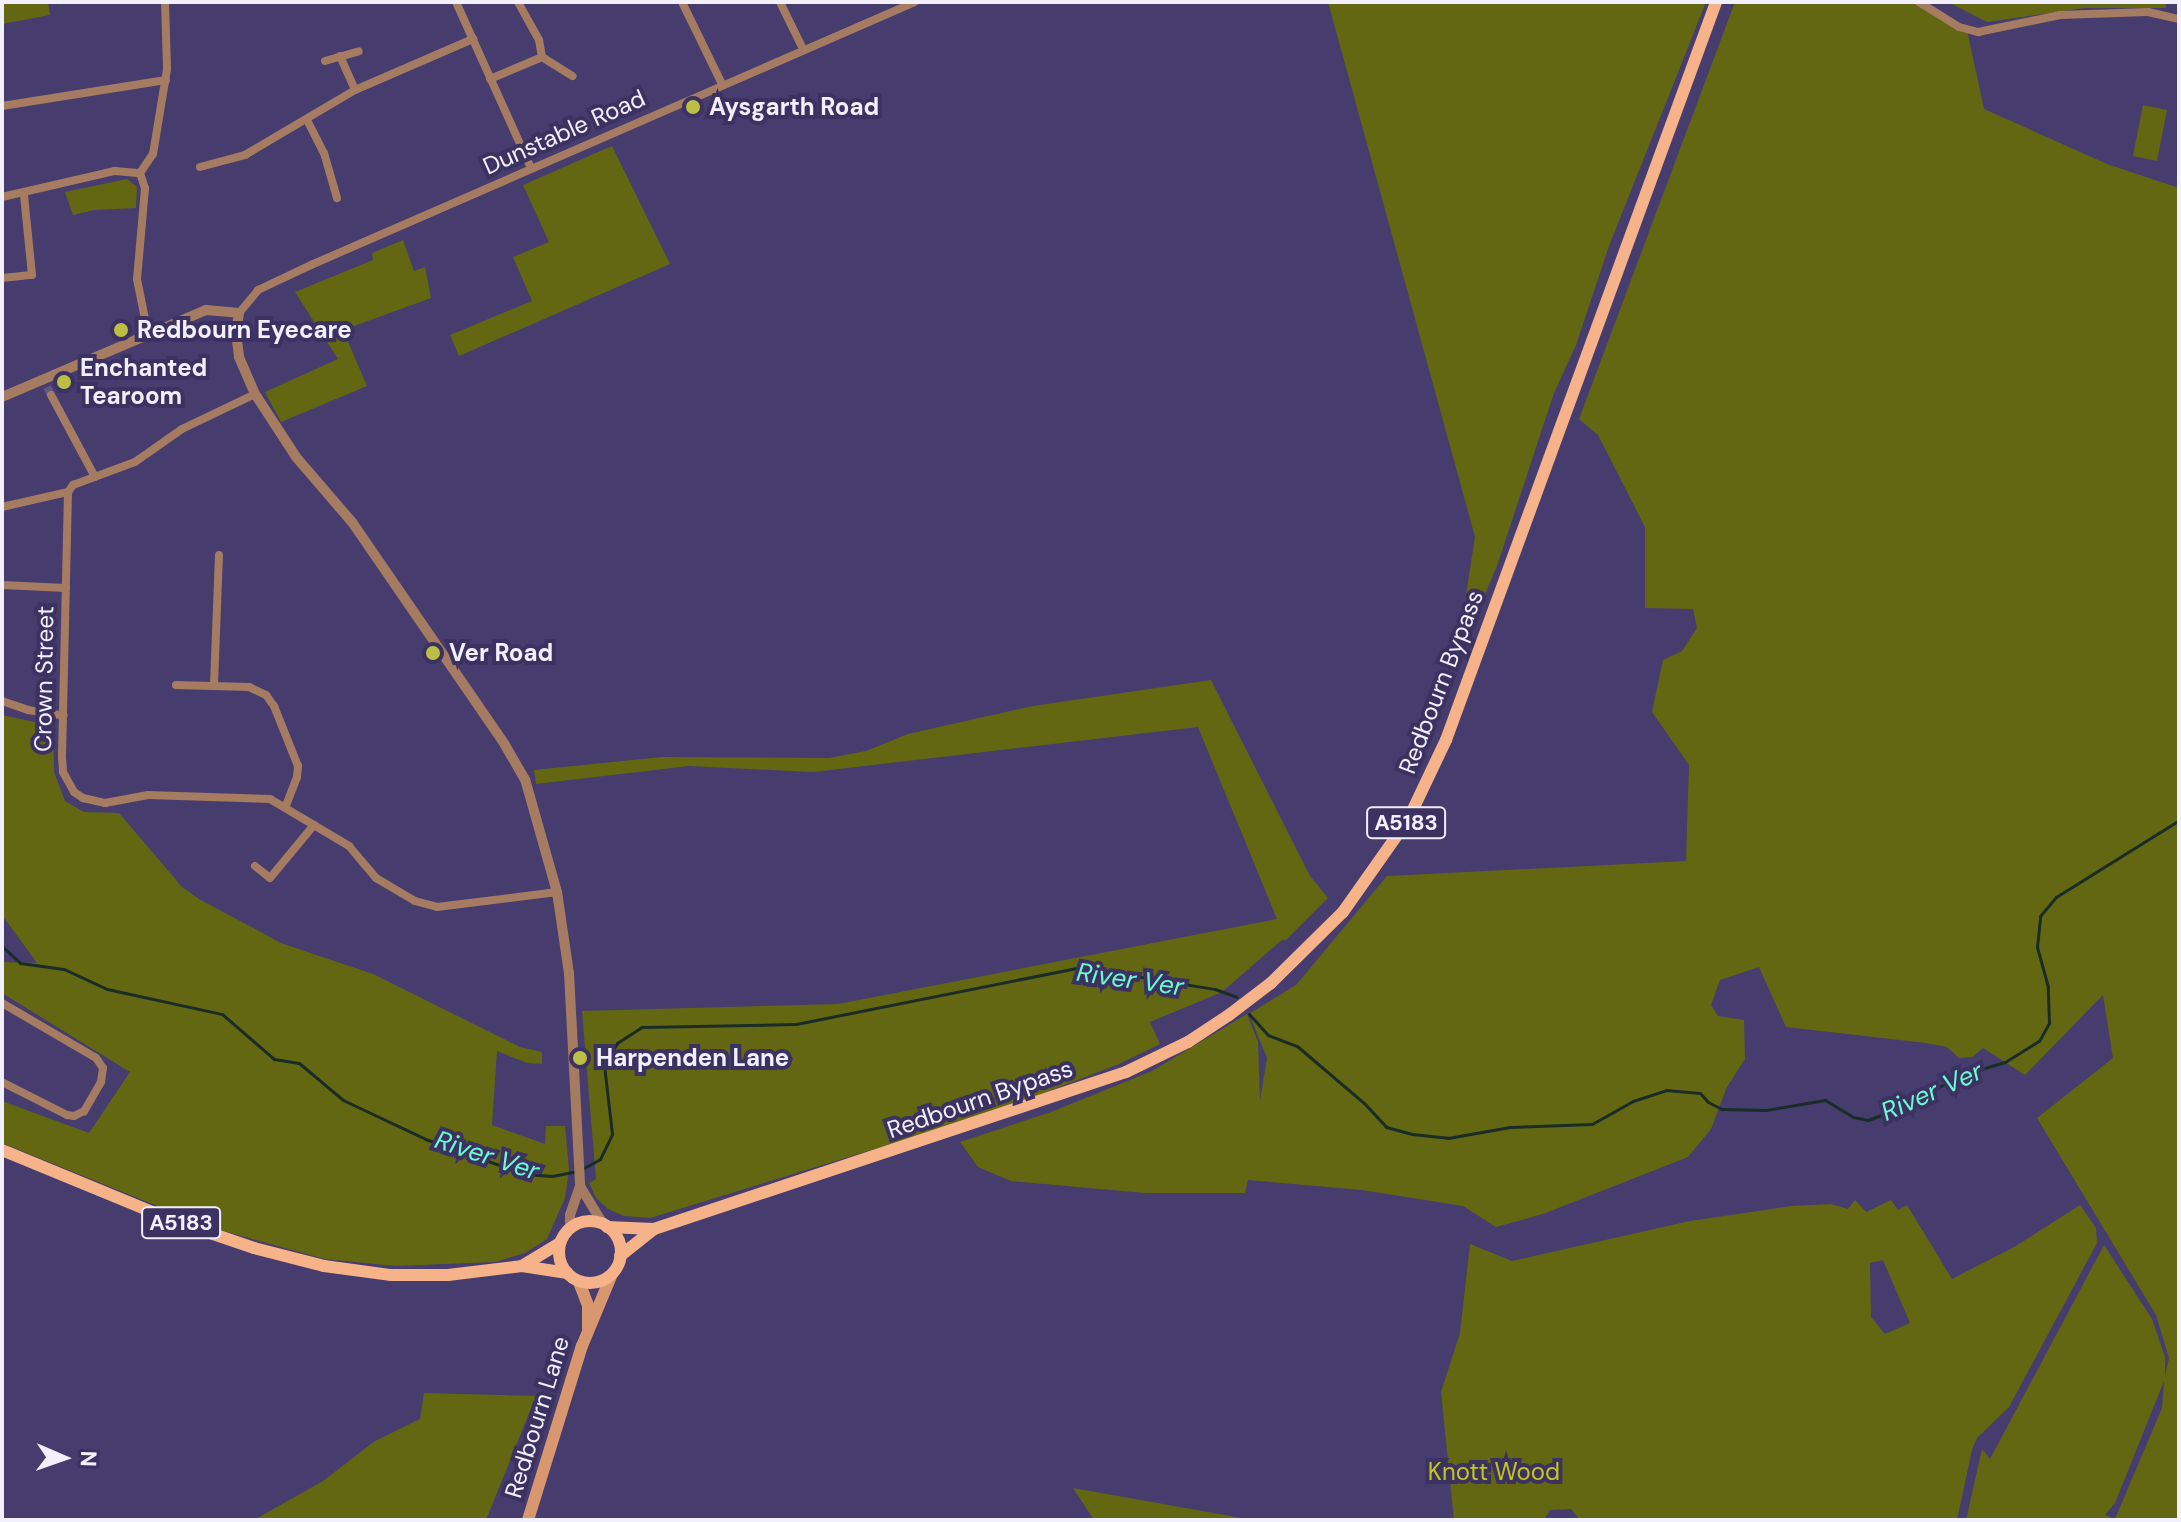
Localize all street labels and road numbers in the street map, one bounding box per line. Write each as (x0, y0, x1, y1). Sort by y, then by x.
street label: Dunstable Road (479, 83, 649, 181)
street label: Redbourn Bypass (1393, 586, 1489, 778)
street label: Crown Street (28, 606, 60, 752)
road number: A5183 (1366, 805, 1446, 841)
street label: Redbourn Bypass (883, 1054, 1077, 1144)
road number: A5183 (141, 1205, 221, 1241)
street label: Redbourn Lane (499, 1333, 575, 1501)

